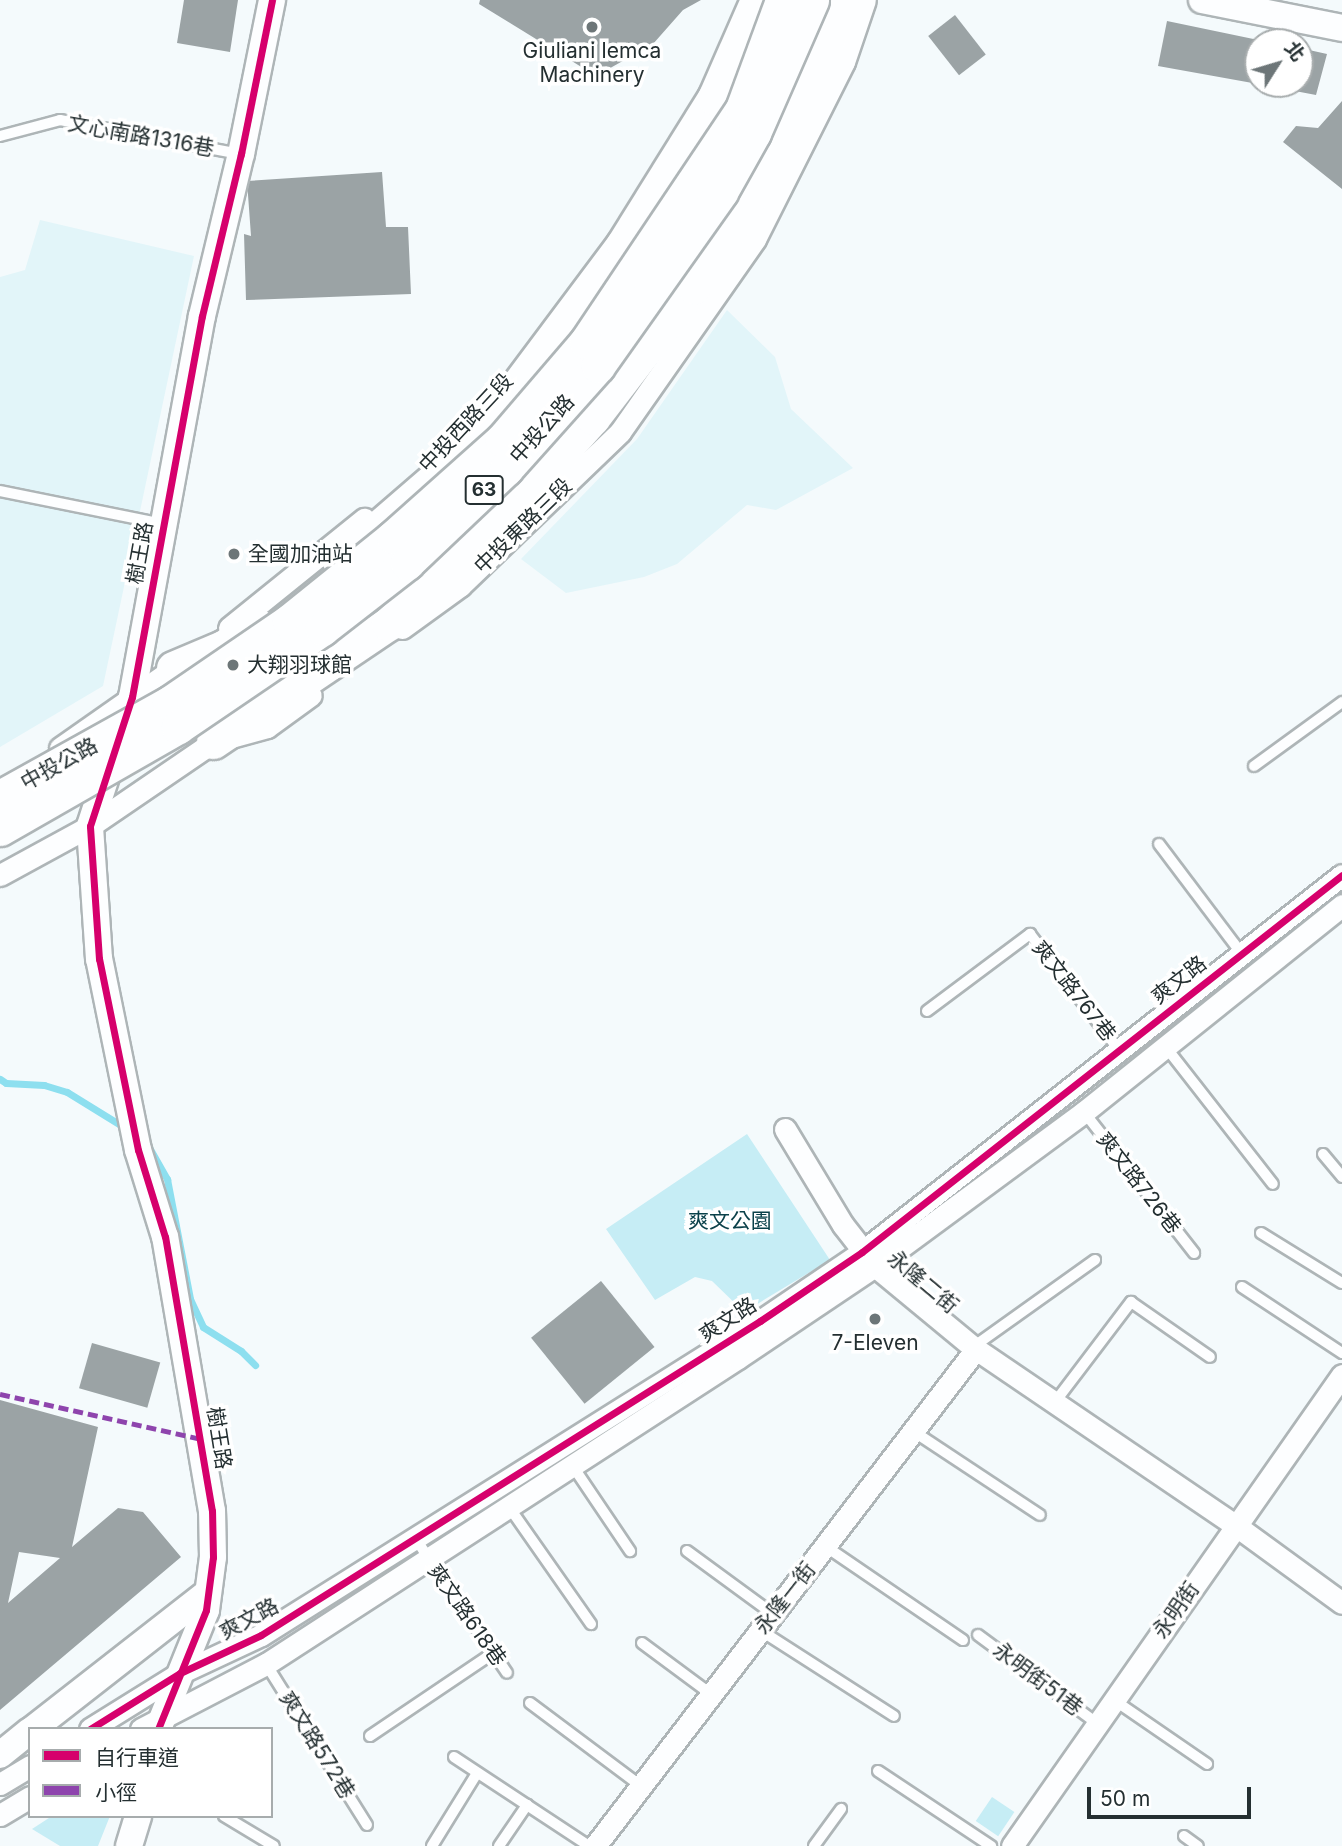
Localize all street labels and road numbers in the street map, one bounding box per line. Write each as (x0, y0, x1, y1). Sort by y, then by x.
street label: 文心南路1316巷 (66, 111, 216, 161)
street label: 中投西路三段 (414, 368, 518, 478)
street label: 中投公路 (505, 389, 579, 469)
street label: 中投東路三段 (469, 473, 577, 579)
road number: 63 (463, 475, 505, 505)
street label: 樹王路 (122, 520, 158, 586)
street label: 中投公路 (16, 733, 102, 795)
street label: 爽文路767巷 (1027, 936, 1121, 1046)
street label: 爽文路 (1146, 951, 1212, 1009)
street label: 爽文路726巷 (1092, 1127, 1186, 1239)
street label: 永隆二街 (883, 1245, 963, 1319)
street label: 爽文路 (695, 1292, 761, 1348)
street label: 樹王路 (202, 1405, 236, 1471)
street label: 永隆一街 (749, 1557, 821, 1639)
street label: 爽文路618巷 (423, 1559, 511, 1671)
street label: 永明街 (1148, 1577, 1204, 1643)
street label: 爽文路 (215, 1593, 283, 1645)
street label: 永明街51巷 (988, 1637, 1088, 1721)
street label: 爽文路572巷 (274, 1687, 360, 1803)

